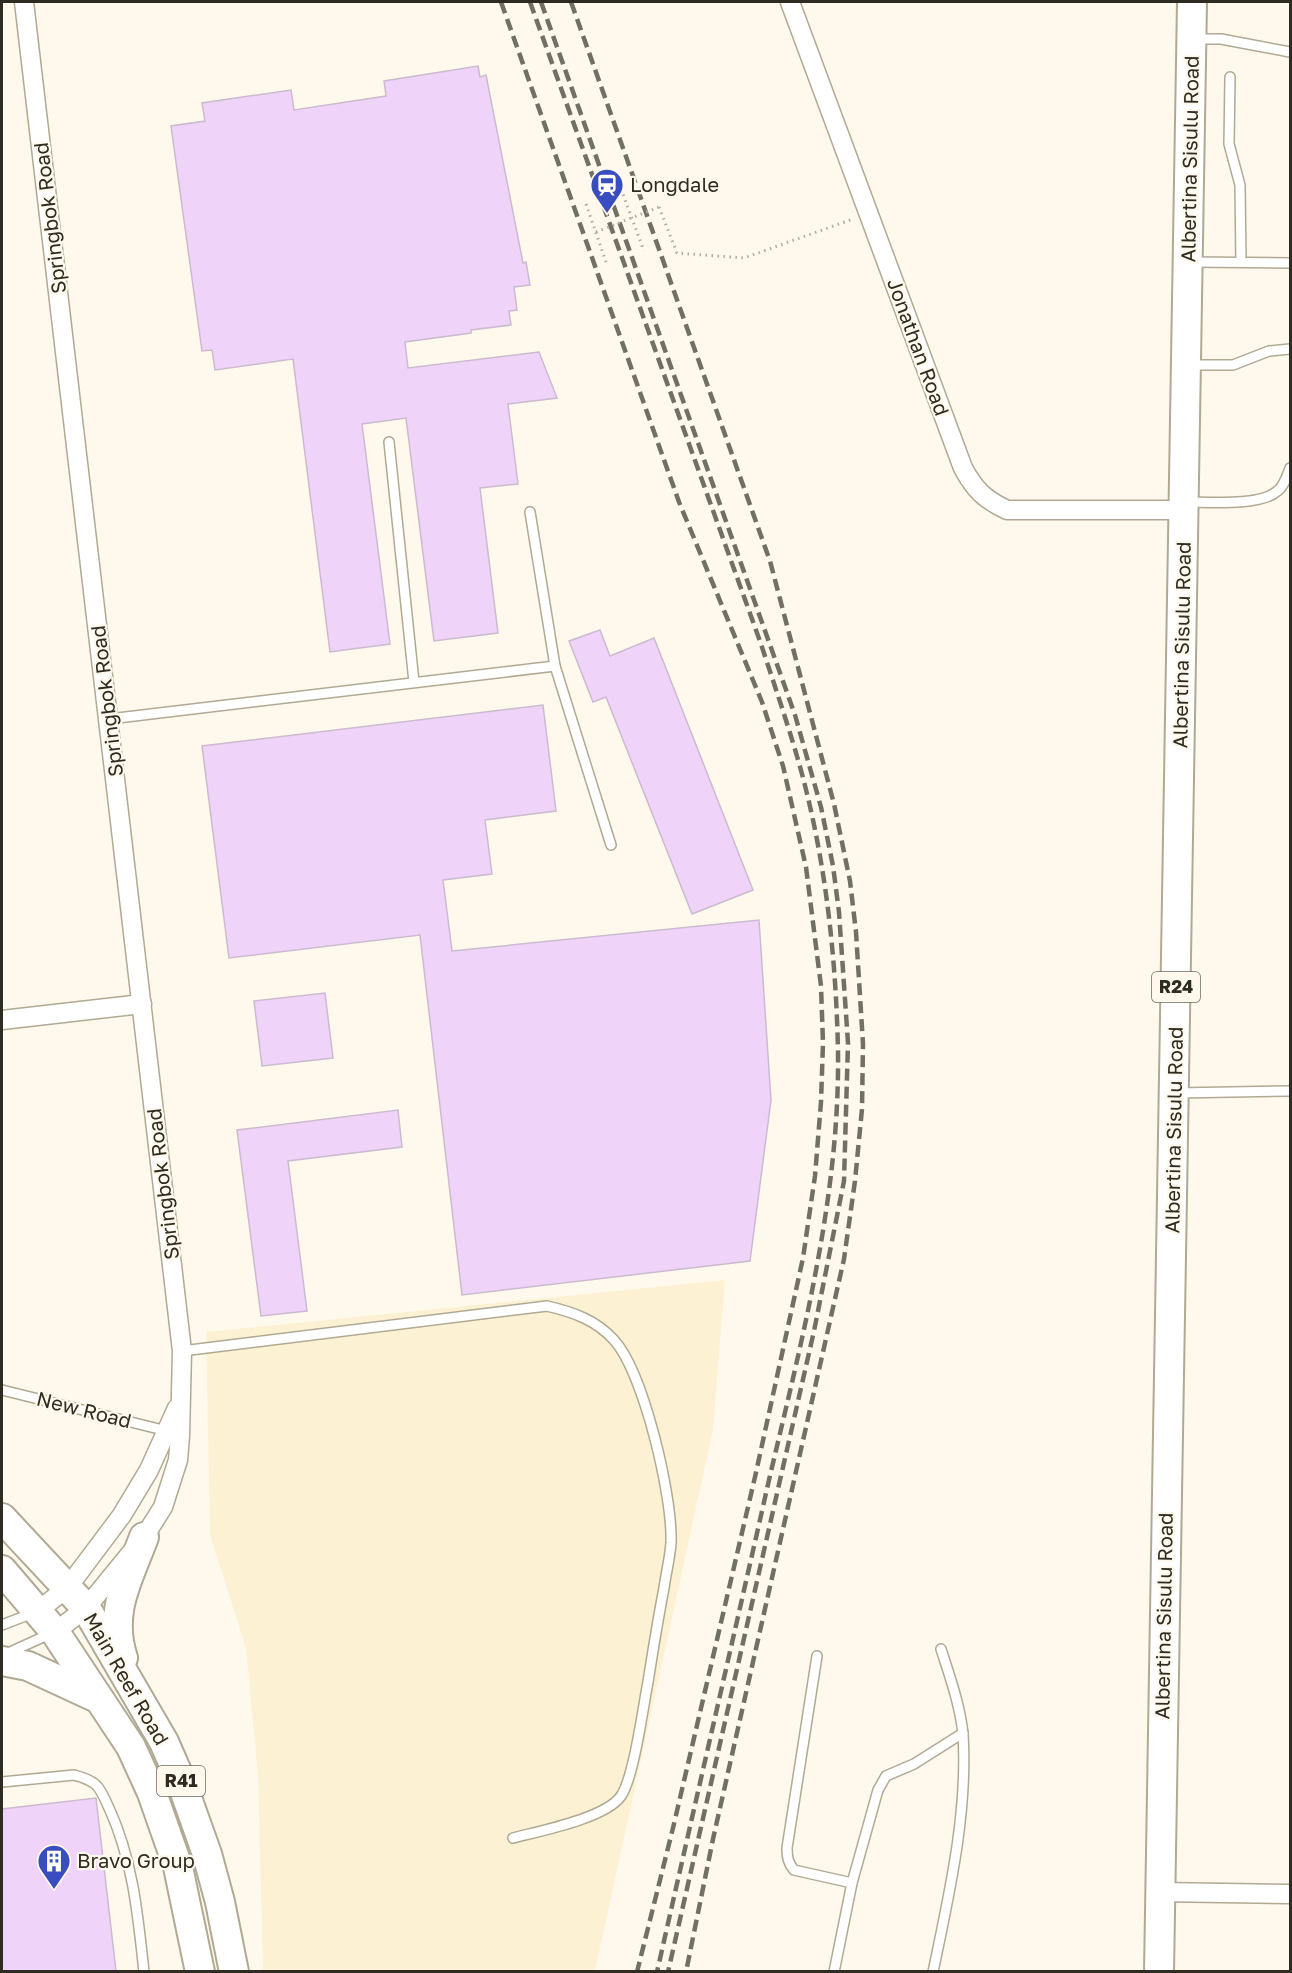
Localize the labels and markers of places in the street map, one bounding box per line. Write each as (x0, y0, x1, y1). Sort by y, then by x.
station icon: Longdale (589, 167, 625, 214)
place label: Longdale (630, 172, 719, 196)
building icon: Bravo Group (36, 1843, 72, 1890)
place label: Bravo Group (77, 1848, 195, 1872)

